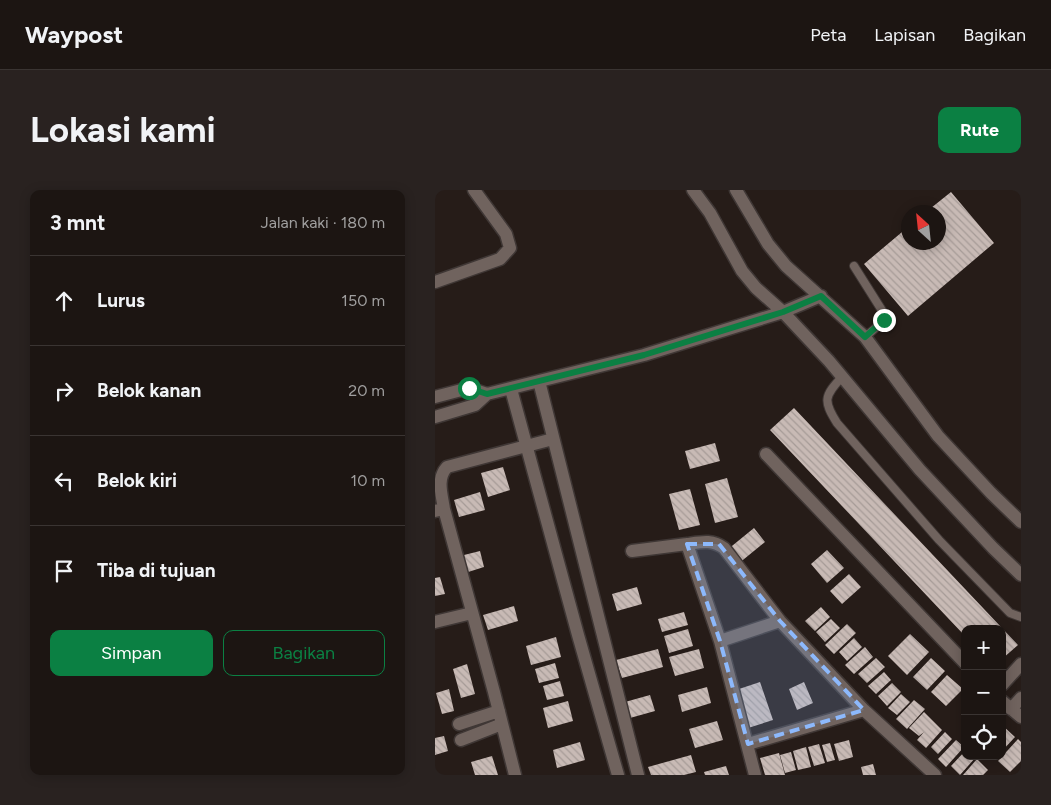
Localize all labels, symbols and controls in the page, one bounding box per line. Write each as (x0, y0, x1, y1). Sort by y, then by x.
text: Waypost (25, 20, 123, 49)
text: Peta (810, 24, 846, 46)
text: Lapisan (874, 24, 935, 46)
text: Bagikan (963, 24, 1026, 46)
button: Rute (938, 107, 1021, 153)
text: Lokasi kami (30, 109, 216, 151)
north arrow (901, 205, 946, 250)
text: 3 mnt (50, 210, 105, 235)
text: Jalan kaki · 180 m (261, 213, 385, 232)
icon: ahead (50, 287, 78, 315)
text: Lurus (97, 289, 145, 312)
text: 150 m (341, 291, 385, 310)
route end (873, 309, 896, 332)
icon: right (50, 377, 78, 405)
route start (458, 377, 481, 400)
text: Belok kanan (97, 379, 201, 402)
text: 20 m (348, 381, 385, 400)
icon: left (50, 467, 78, 495)
text: Belok kiri (97, 469, 177, 492)
text: 10 m (351, 471, 385, 490)
icon: arrive (50, 557, 78, 585)
text: Tiba di tujuan (97, 559, 216, 582)
map controls (961, 625, 1006, 760)
button: + (961, 625, 1006, 670)
button: Simpan (50, 630, 213, 676)
button: Bagikan (223, 630, 385, 676)
button: − (961, 670, 1006, 715)
button: locate (961, 715, 1006, 760)

